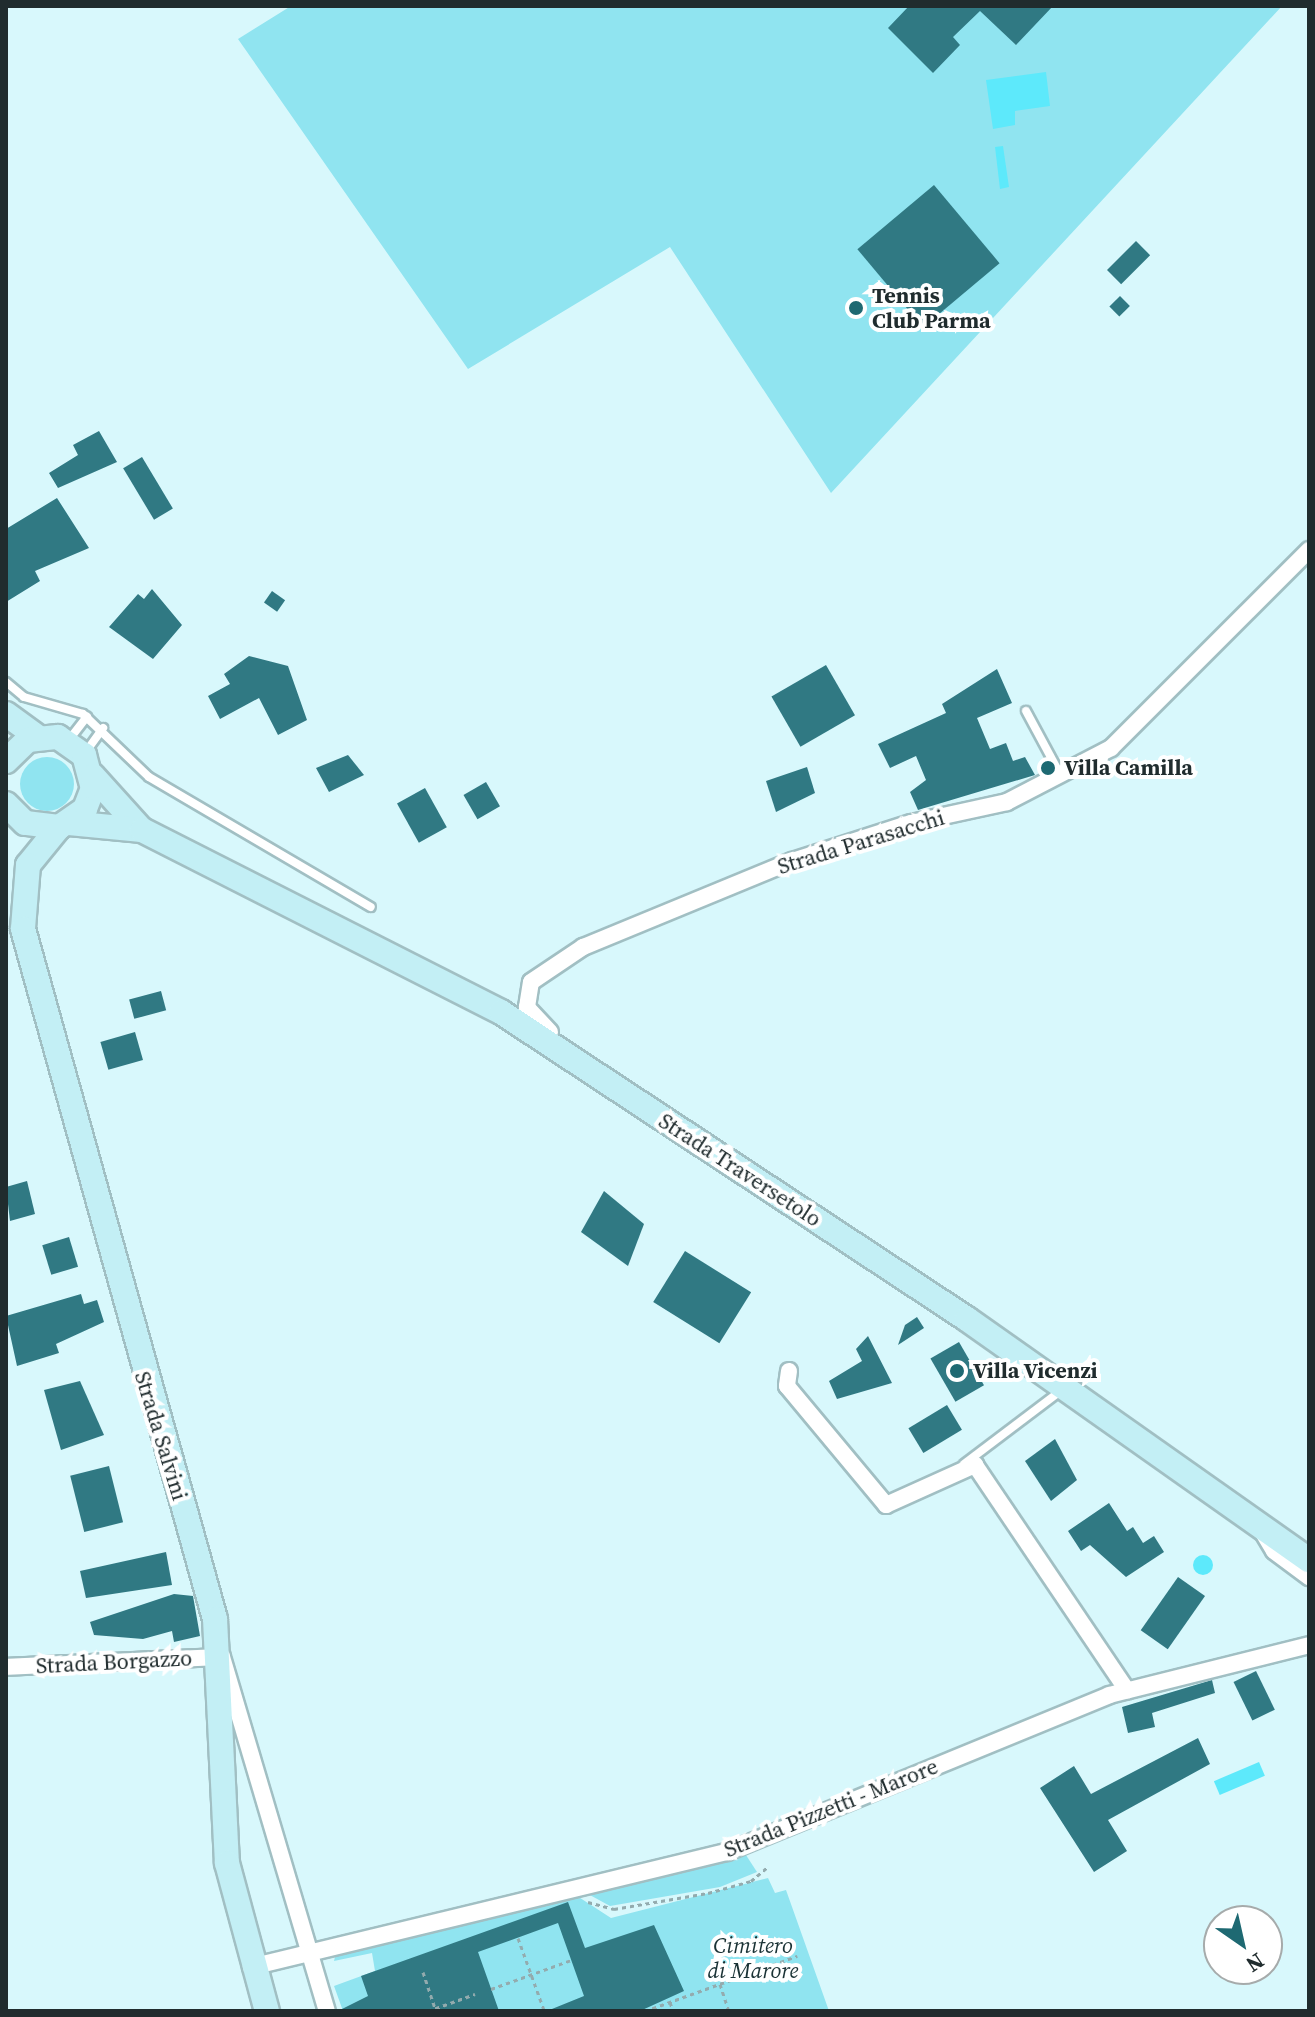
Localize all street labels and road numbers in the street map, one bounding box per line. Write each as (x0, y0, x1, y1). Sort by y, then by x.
street label: Strada Parasacchi (774, 804, 948, 880)
street label: Strada Traversetolo (654, 1107, 826, 1233)
street label: Strada Salvini (129, 1368, 193, 1504)
street label: Strada Borgazzo (35, 1645, 193, 1679)
street label: Strada Pizzetti - Marore (720, 1753, 942, 1863)

